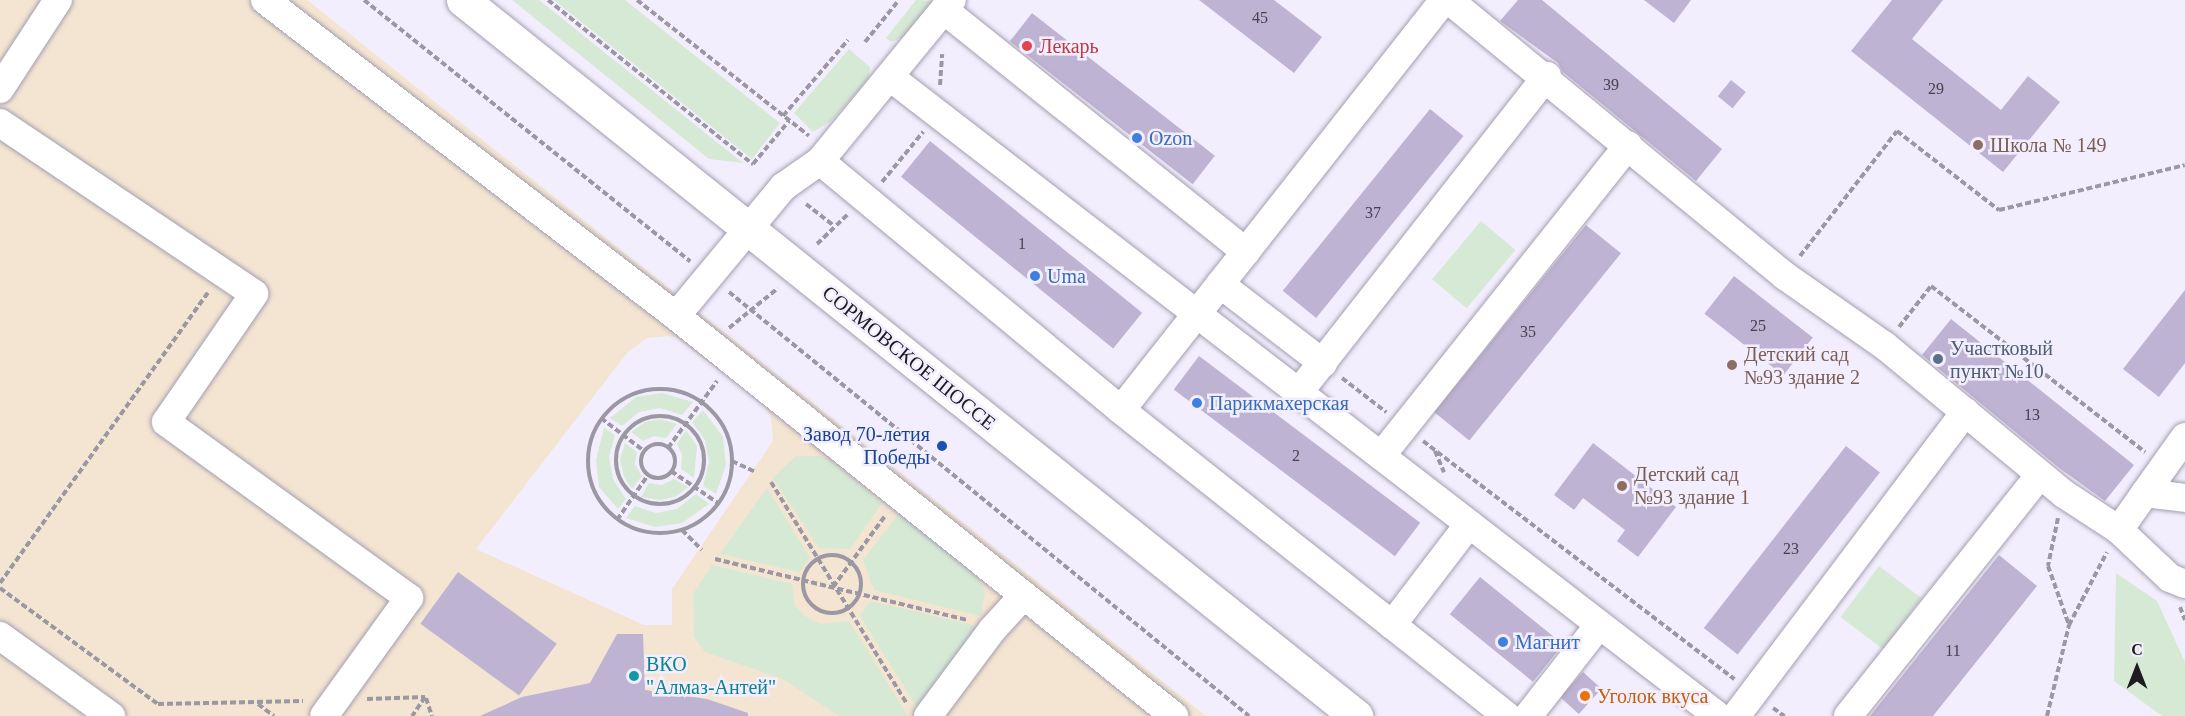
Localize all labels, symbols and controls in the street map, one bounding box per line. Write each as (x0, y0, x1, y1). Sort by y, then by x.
house number: 45 (1252, 8, 1268, 28)
place label: Лекарь (1039, 34, 1099, 58)
marker: Лекарь (1020, 39, 1034, 53)
house number: 39 (1603, 75, 1619, 95)
house number: 29 (1928, 79, 1944, 99)
place label: Ozon (1149, 126, 1192, 150)
marker: Ozon (1130, 131, 1144, 145)
place label: Школа № 149 (1990, 133, 2107, 157)
marker: Школа № 149 (1971, 138, 1985, 152)
house number: 37 (1365, 203, 1381, 223)
house number: 1 (1018, 234, 1026, 254)
place label: Uma (1047, 264, 1086, 288)
marker: Uma (1028, 269, 1042, 283)
street label: СОРМОВСКОЕ ШОССЕ (817, 281, 1001, 435)
house number: 25 (1750, 316, 1766, 336)
house number: 35 (1520, 322, 1536, 342)
place label: Участковый пункт №10 (1950, 336, 2053, 383)
place label: Детский сад №93 здание 2 (1744, 342, 1860, 389)
marker: Участковый пункт №10 (1931, 352, 1945, 366)
marker: Детский сад №93 здание 2 (1725, 358, 1739, 372)
place label: Парикмахерская (1209, 391, 1349, 415)
marker: Парикмахерская (1190, 396, 1204, 410)
house number: 13 (2024, 405, 2040, 425)
place label: Завод 70-летия Победы (803, 422, 930, 469)
marker: Завод 70-летия Победы (935, 439, 949, 453)
house number: 2 (1292, 446, 1300, 466)
place label: Детский сад №93 здание 1 (1634, 462, 1750, 509)
marker: Детский сад №93 здание 1 (1615, 479, 1629, 493)
house number: 23 (1783, 539, 1799, 559)
place label: Магнит (1515, 630, 1580, 654)
marker: Магнит (1496, 635, 1510, 649)
north arrow (2107, 638, 2167, 698)
house number: 11 (1945, 641, 1961, 661)
text: С (2131, 641, 2143, 658)
place label: ВКО "Алмаз-Антей" (646, 652, 776, 699)
marker: ВКО "Алмаз-Антей" (627, 669, 641, 683)
place label: Уголок вкуса (1597, 684, 1708, 708)
marker: Уголок вкуса (1578, 689, 1592, 703)

